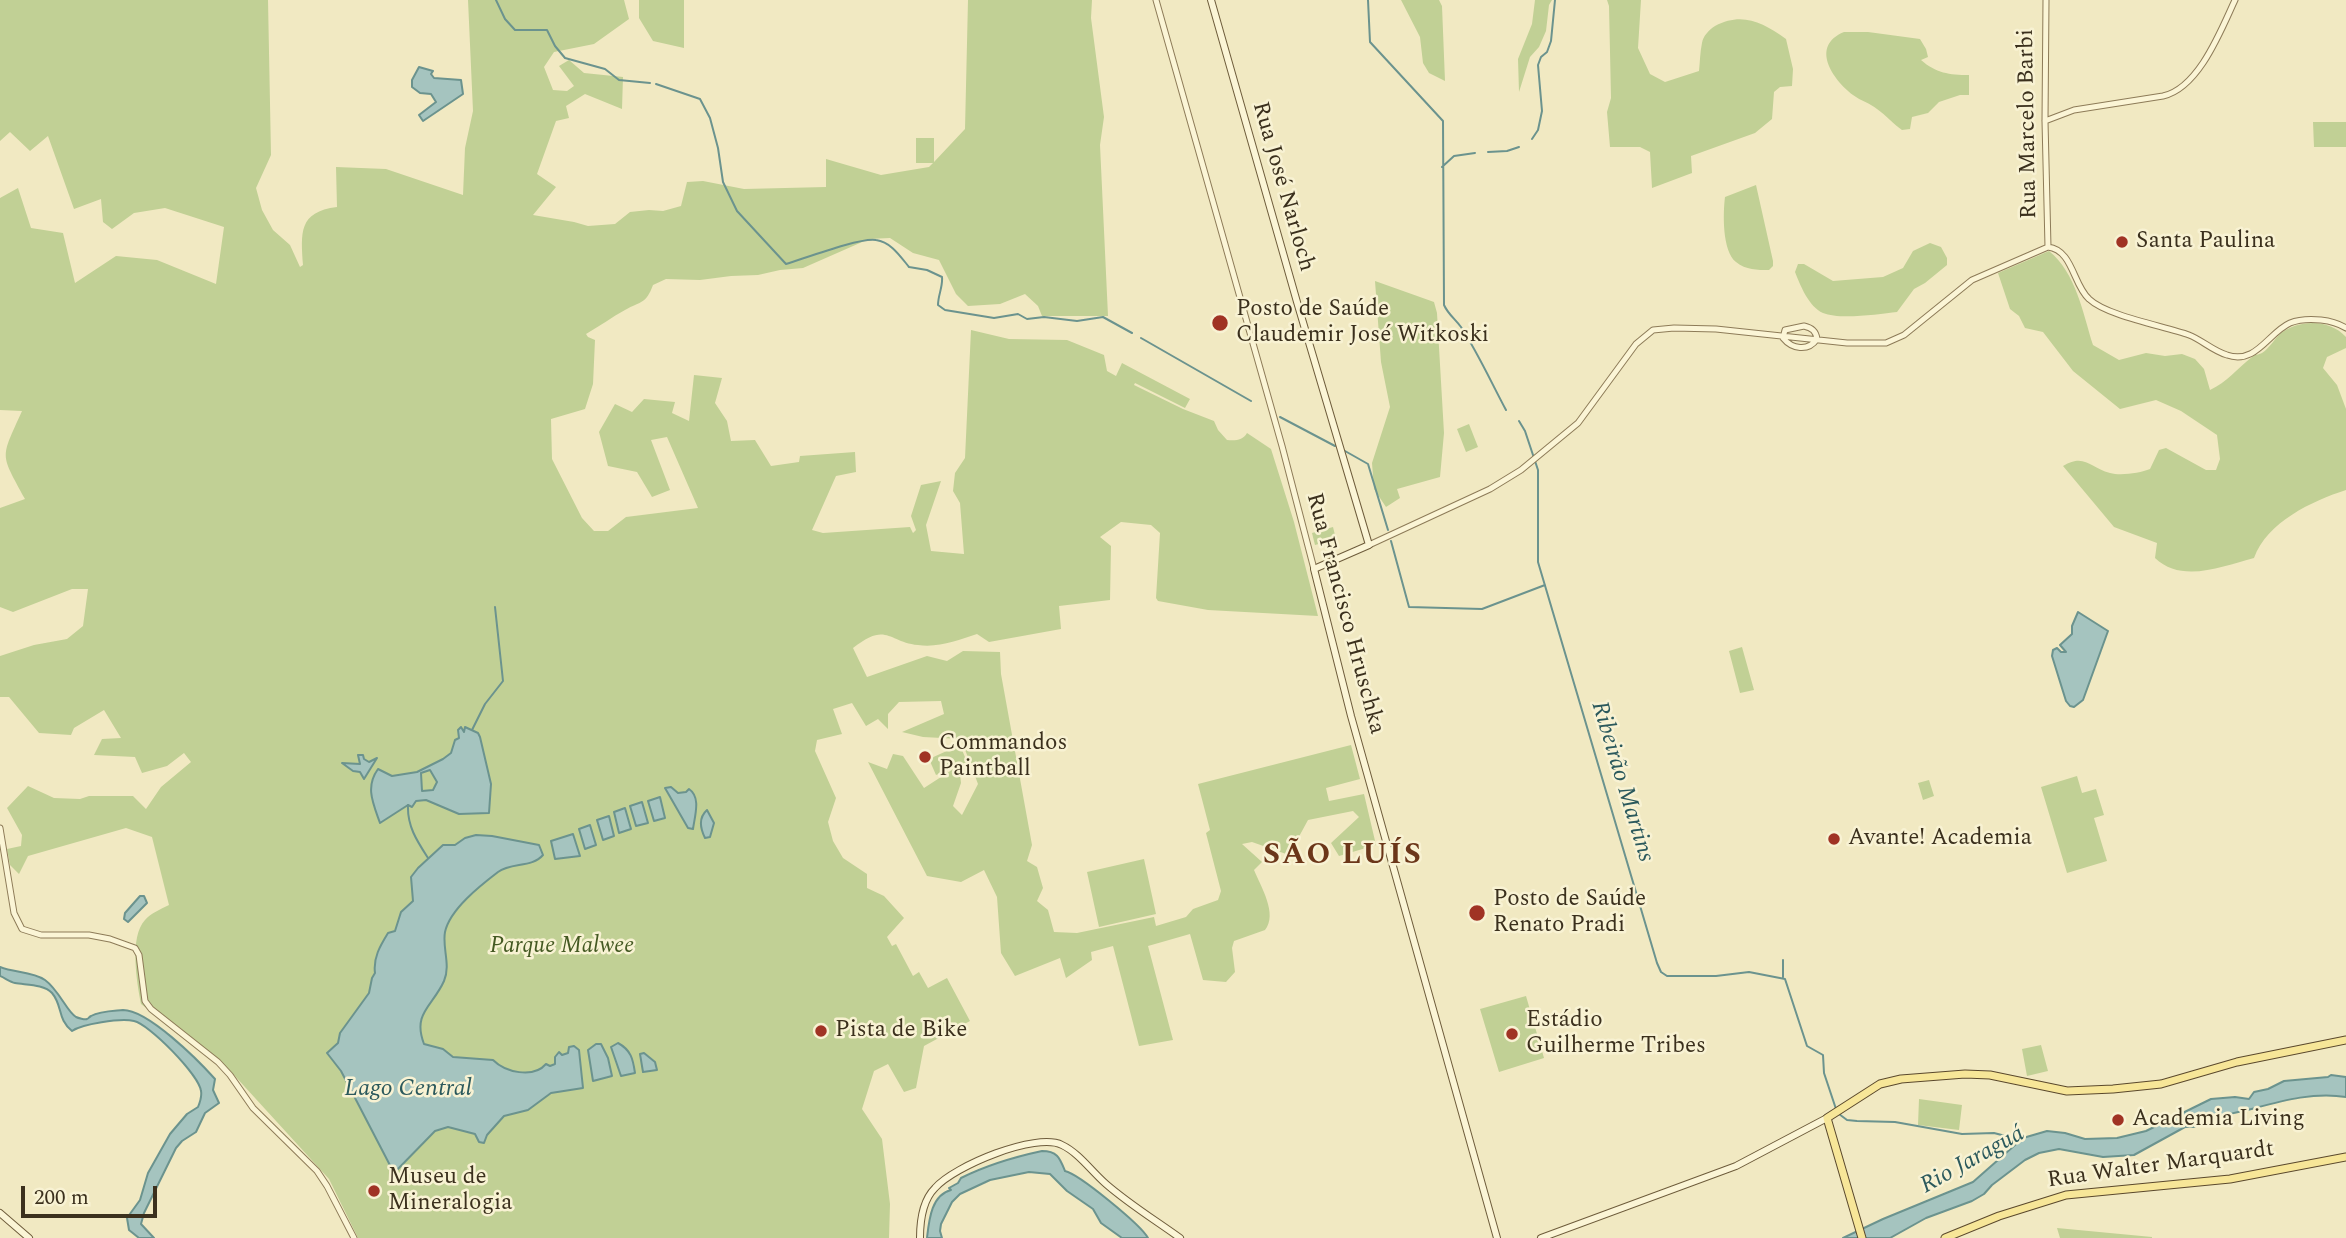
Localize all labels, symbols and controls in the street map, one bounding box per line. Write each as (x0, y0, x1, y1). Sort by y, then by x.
street label: Rua Marcelo Barbi (2014, 29, 2044, 219)
street label: Rua José Narloch (1245, 99, 1319, 275)
place label: Santa Paulina (2136, 228, 2275, 256)
marker: Santa Paulina (2114, 234, 2130, 250)
place label: Posto de Saúde Claudemir José Witkoski (1236, 296, 1489, 350)
marker: Posto de Saúde Claudemir José Witkoski (1210, 313, 1230, 333)
street label: Rua Francisco Hruschka (1298, 490, 1390, 738)
water label: Ribeirão Martins (1583, 698, 1659, 866)
place label: Commandos Paintball (939, 730, 1067, 784)
marker: Commandos Paintball (917, 749, 933, 765)
place label: Avante! Academia (1848, 825, 2032, 853)
marker: Avante! Academia (1826, 831, 1842, 847)
district label: SÃO LUÍS (1264, 839, 1422, 875)
place label: Posto de Saúde Renato Pradi (1493, 886, 1646, 940)
marker: Posto de Saúde Renato Pradi (1467, 903, 1487, 923)
park label: Parque Malwee (490, 933, 634, 961)
place label: Estádio Guilherme Tribes (1526, 1007, 1706, 1061)
place label: Pista de Bike (835, 1017, 967, 1045)
marker: Pista de Bike (813, 1023, 829, 1039)
marker: Estádio Guilherme Tribes (1504, 1026, 1520, 1042)
water label: Lago Central (344, 1076, 472, 1104)
place label: Academia Living (2132, 1106, 2305, 1134)
marker: Academia Living (2110, 1112, 2126, 1128)
water label: Rio Jaraguá (1916, 1121, 2030, 1201)
street label: Rua Walter Marquardt (2046, 1136, 2276, 1196)
place label: Museu de Mineralogia (388, 1164, 512, 1218)
scale bar (24, 1172, 161, 1216)
text: 200 m (34, 1182, 89, 1214)
marker: Museu de Mineralogia (366, 1183, 382, 1199)

